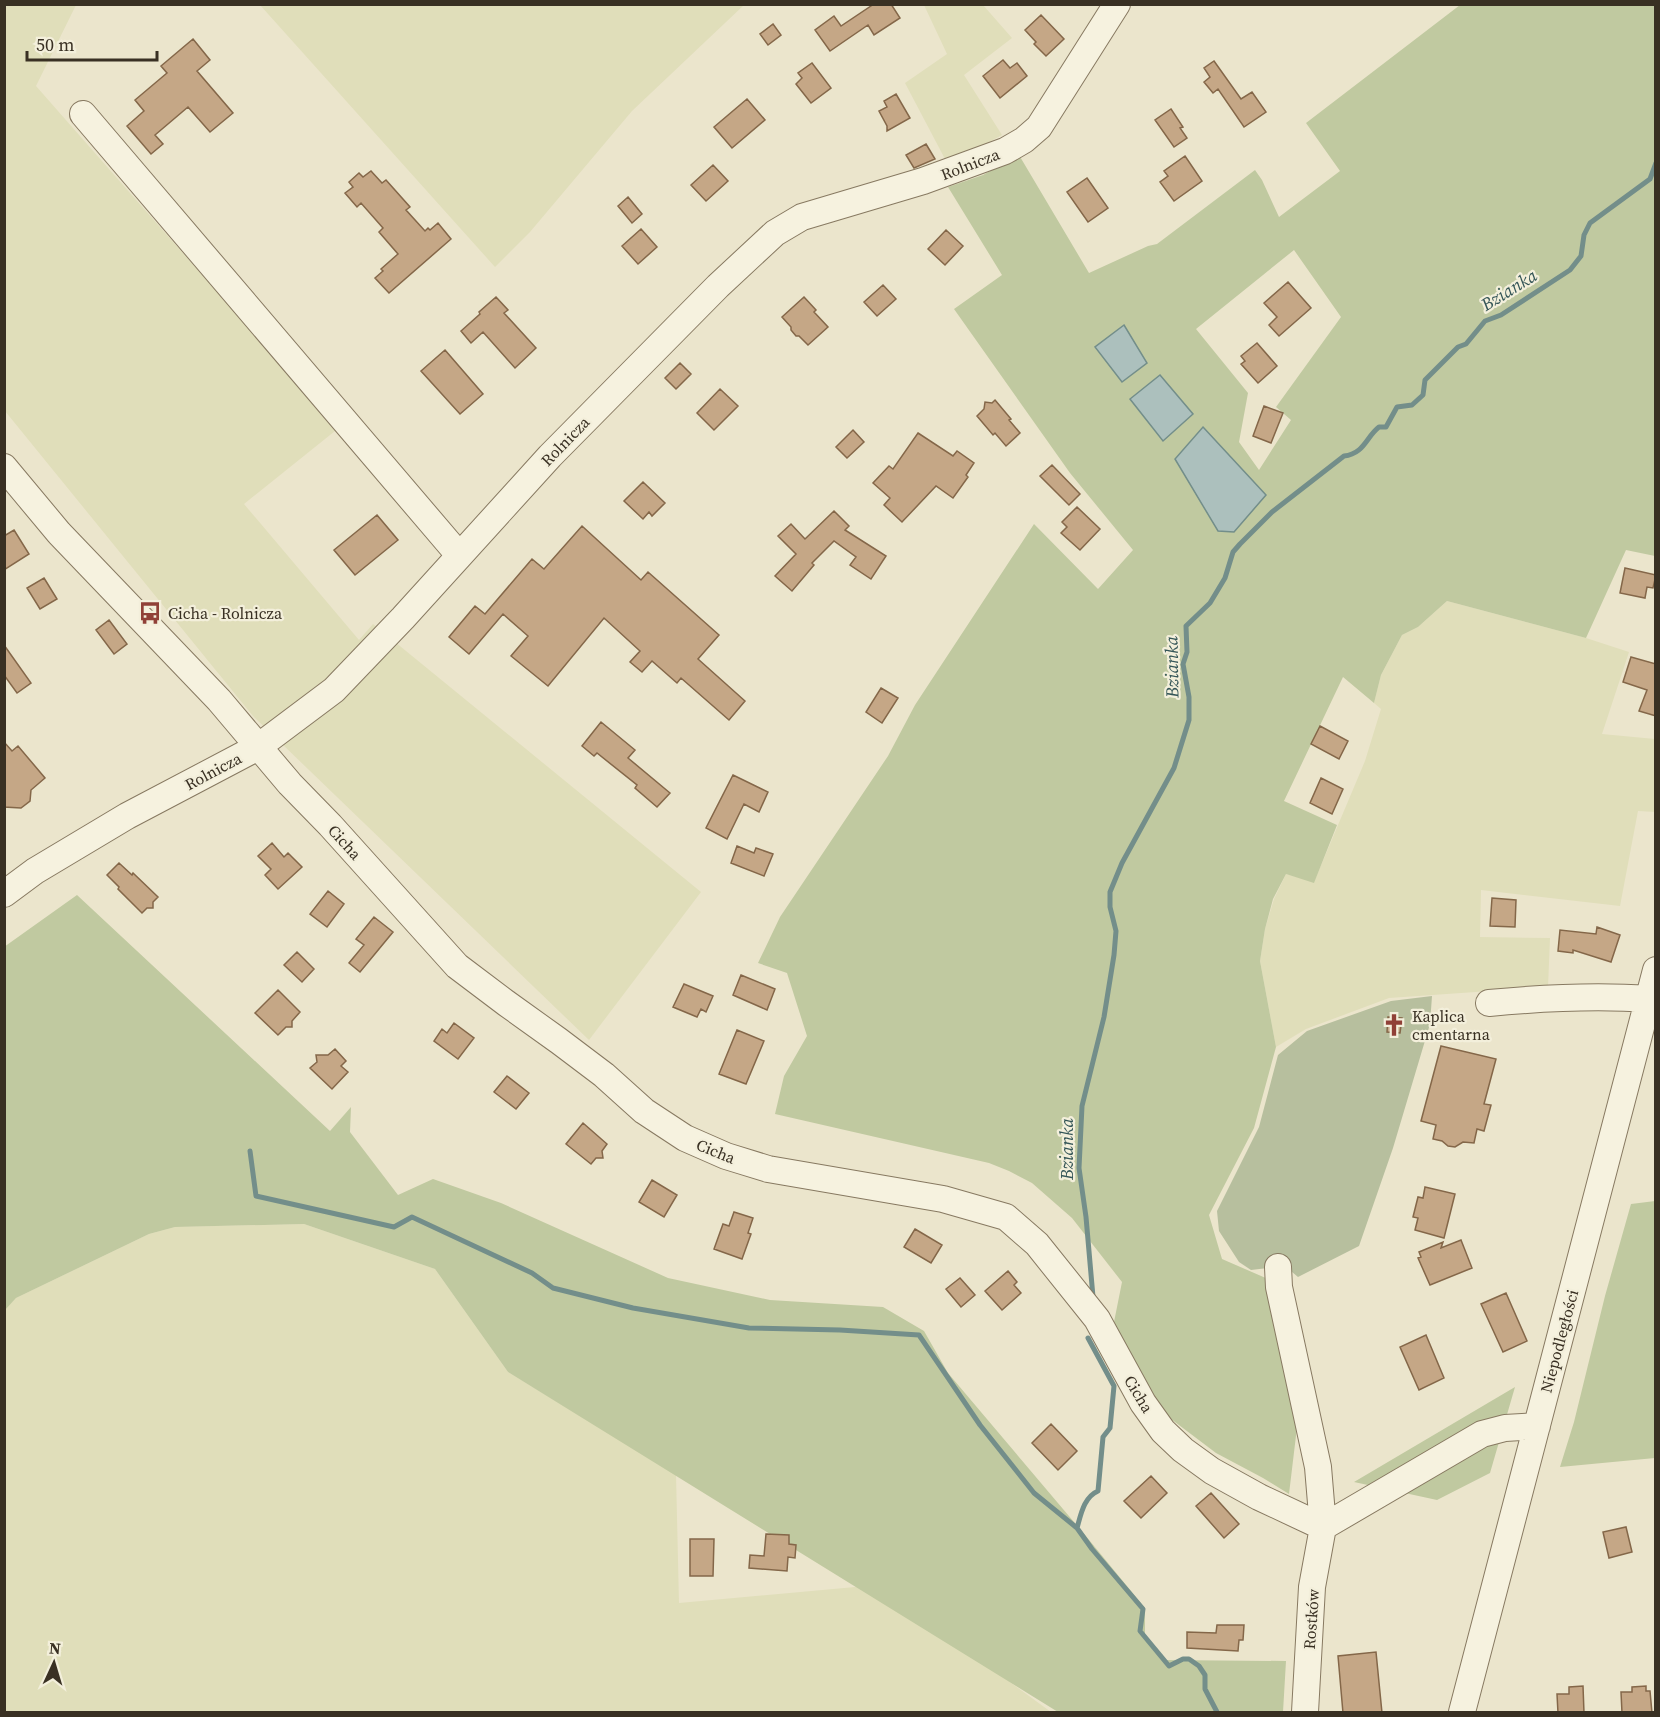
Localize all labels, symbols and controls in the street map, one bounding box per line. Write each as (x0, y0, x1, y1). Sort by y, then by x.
scale bar (27, 24, 158, 62)
text: 50 m (36, 32, 74, 57)
street label: Rolnicza (937, 142, 1003, 185)
water label: Bzianka (1475, 262, 1542, 317)
street label: Rolnicza (536, 411, 595, 471)
bus stop icon: Cicha - Rolnicza (137, 600, 163, 626)
place label: Cicha - Rolnicza (168, 602, 283, 624)
water label: Bzianka (1158, 635, 1185, 699)
street label: Rolnicza (181, 746, 246, 795)
street label: Cicha (323, 820, 367, 865)
place label: Kaplica cmentarna (1412, 1005, 1491, 1045)
church icon: Kaplica cmentarna (1381, 1012, 1407, 1038)
water label: Bzianka (1054, 1117, 1079, 1181)
street label: Cicha (693, 1133, 740, 1169)
street label: Niepodległości (1535, 1287, 1583, 1395)
street label: Cicha (1119, 1371, 1159, 1418)
street label: Rostków (1298, 1587, 1324, 1650)
north arrow (24, 1633, 84, 1693)
text: N (48, 1637, 62, 1659)

